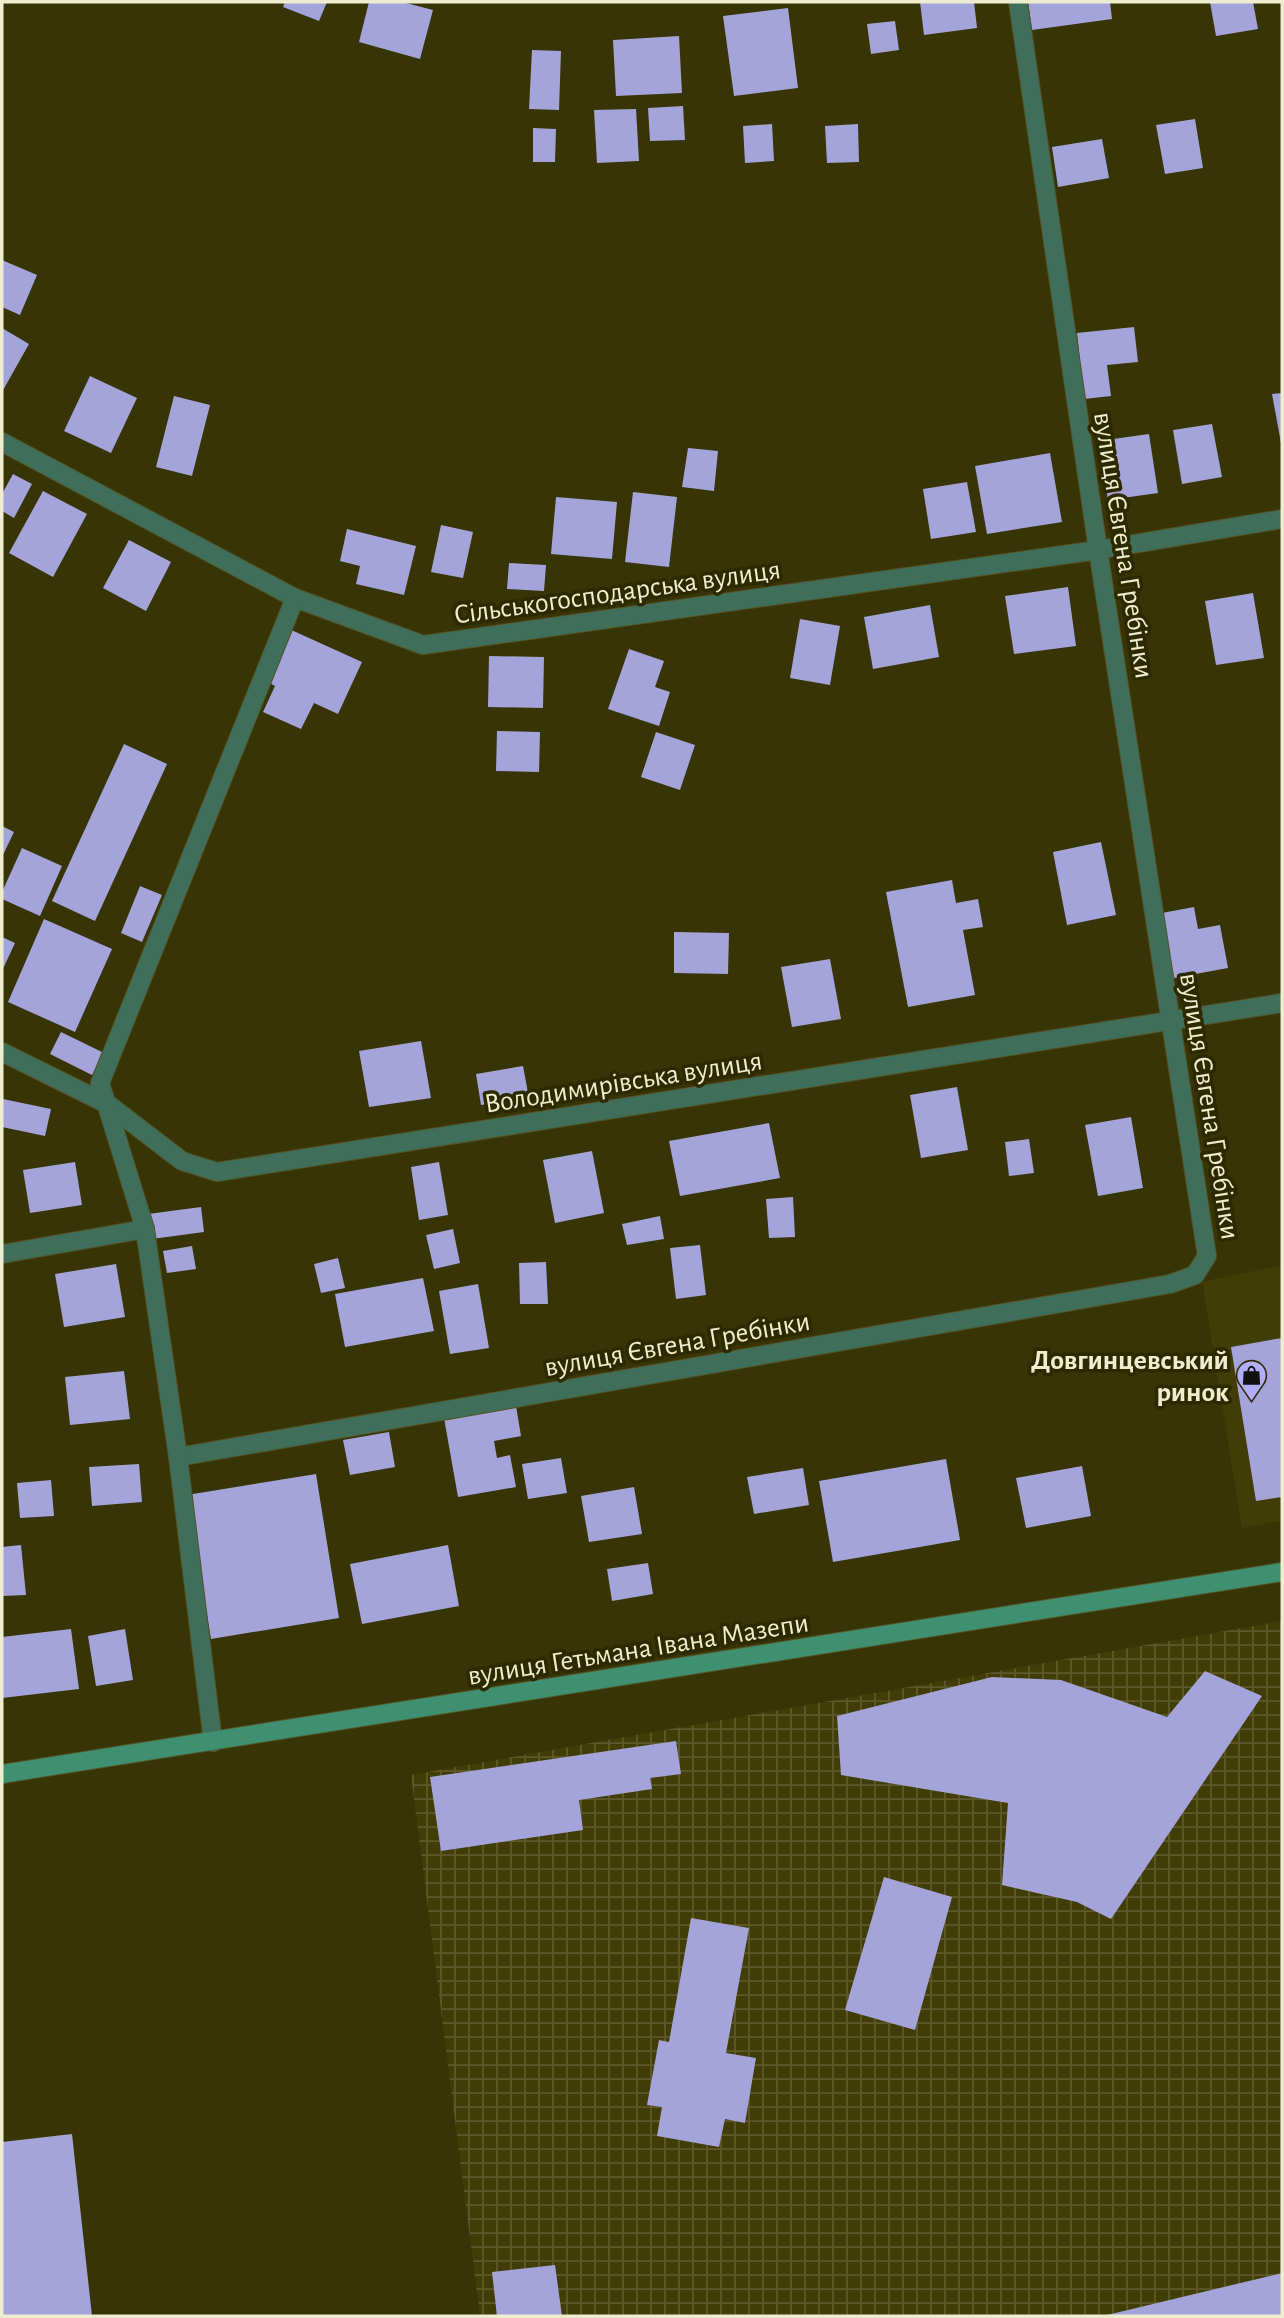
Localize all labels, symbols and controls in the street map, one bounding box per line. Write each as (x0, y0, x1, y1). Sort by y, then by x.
street label: вулиця Євгена Гребінки (1088, 410, 1158, 680)
street label: Сільськогосподарська вулиця (452, 556, 782, 630)
street label: вулиця Євгена Гребінки (1174, 971, 1244, 1241)
street label: Володимирівська вулиця (482, 1047, 764, 1119)
street label: вулиця Євгена Гребінки (542, 1308, 812, 1382)
place label: Довгинцевський ринок (1031, 1347, 1229, 1407)
shop icon: Довгинцевський ринок (1235, 1358, 1269, 1402)
street label: вулиця Гетьмана Івана Мазепи (466, 1609, 811, 1691)

